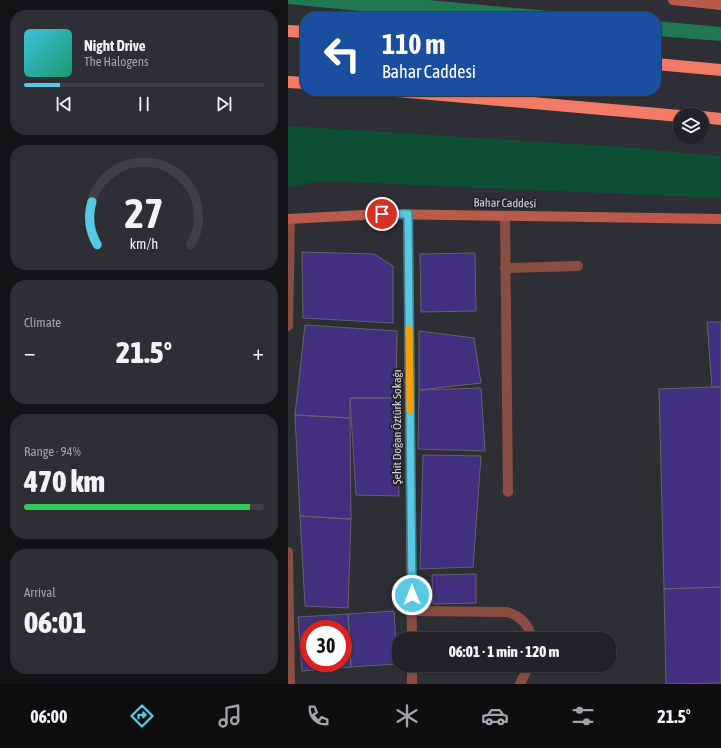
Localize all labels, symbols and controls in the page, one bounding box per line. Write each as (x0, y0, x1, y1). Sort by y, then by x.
icon: left (316, 28, 368, 80)
text: 110 m (382, 28, 445, 60)
text: Night Drive (84, 37, 146, 54)
text: The Halogens (84, 54, 149, 69)
text: Bahar Caddesi (382, 61, 476, 82)
icon: previous (53, 93, 75, 115)
icon: pause (133, 93, 155, 115)
icon: next (213, 93, 235, 115)
map controls (673, 108, 709, 144)
button: layers (673, 108, 709, 144)
text: 27 (124, 189, 164, 237)
street label: Bahar Caddesi (474, 195, 536, 211)
pin (365, 197, 399, 231)
icon: arrive (371, 203, 393, 225)
text: km/h (130, 236, 158, 252)
text: Climate (24, 315, 61, 330)
text: 21.5° (116, 335, 172, 369)
text: − (24, 339, 35, 365)
text: + (253, 339, 264, 365)
street label: Şehit Doğan Öztürk Sokağı (390, 370, 404, 485)
text: Range · 94% (24, 444, 81, 459)
text: 470 km (24, 464, 105, 498)
position arrow (391, 574, 433, 616)
text: Arrival (24, 585, 56, 600)
text: 06:01 (24, 605, 86, 639)
speed limit sign: 30 (300, 620, 352, 672)
text: 06:01 · 1 min · 120 m (449, 643, 559, 660)
icon: directions (128, 702, 156, 730)
icon: music (216, 702, 244, 730)
icon: phone (304, 702, 332, 730)
icon: climate (393, 702, 421, 730)
icon: car (481, 702, 509, 730)
icon: filters (569, 702, 597, 730)
text: 06:00 (30, 706, 68, 727)
text: 21.5° (657, 706, 691, 727)

